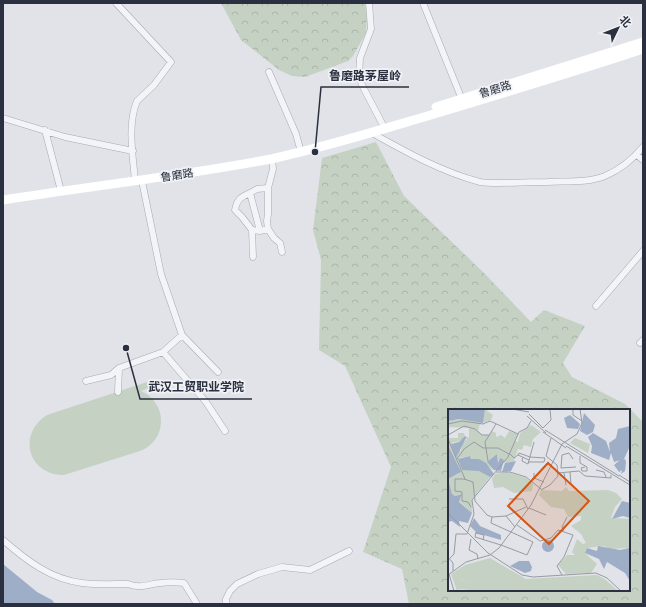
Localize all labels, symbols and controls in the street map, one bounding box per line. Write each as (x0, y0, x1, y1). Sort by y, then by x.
north arrow (598, 8, 638, 48)
text: 北 (617, 12, 634, 29)
callout: 鲁磨路茅屋岭 (321, 63, 409, 87)
text: 鲁磨路茅屋岭 (329, 68, 401, 82)
street label: 鲁磨路 (477, 77, 513, 100)
street label: 鲁磨路 (160, 166, 194, 184)
callout: 武汉工贸职业学院 (140, 375, 252, 399)
text: 武汉工贸职业学院 (148, 379, 244, 393)
inset map (448, 409, 630, 591)

